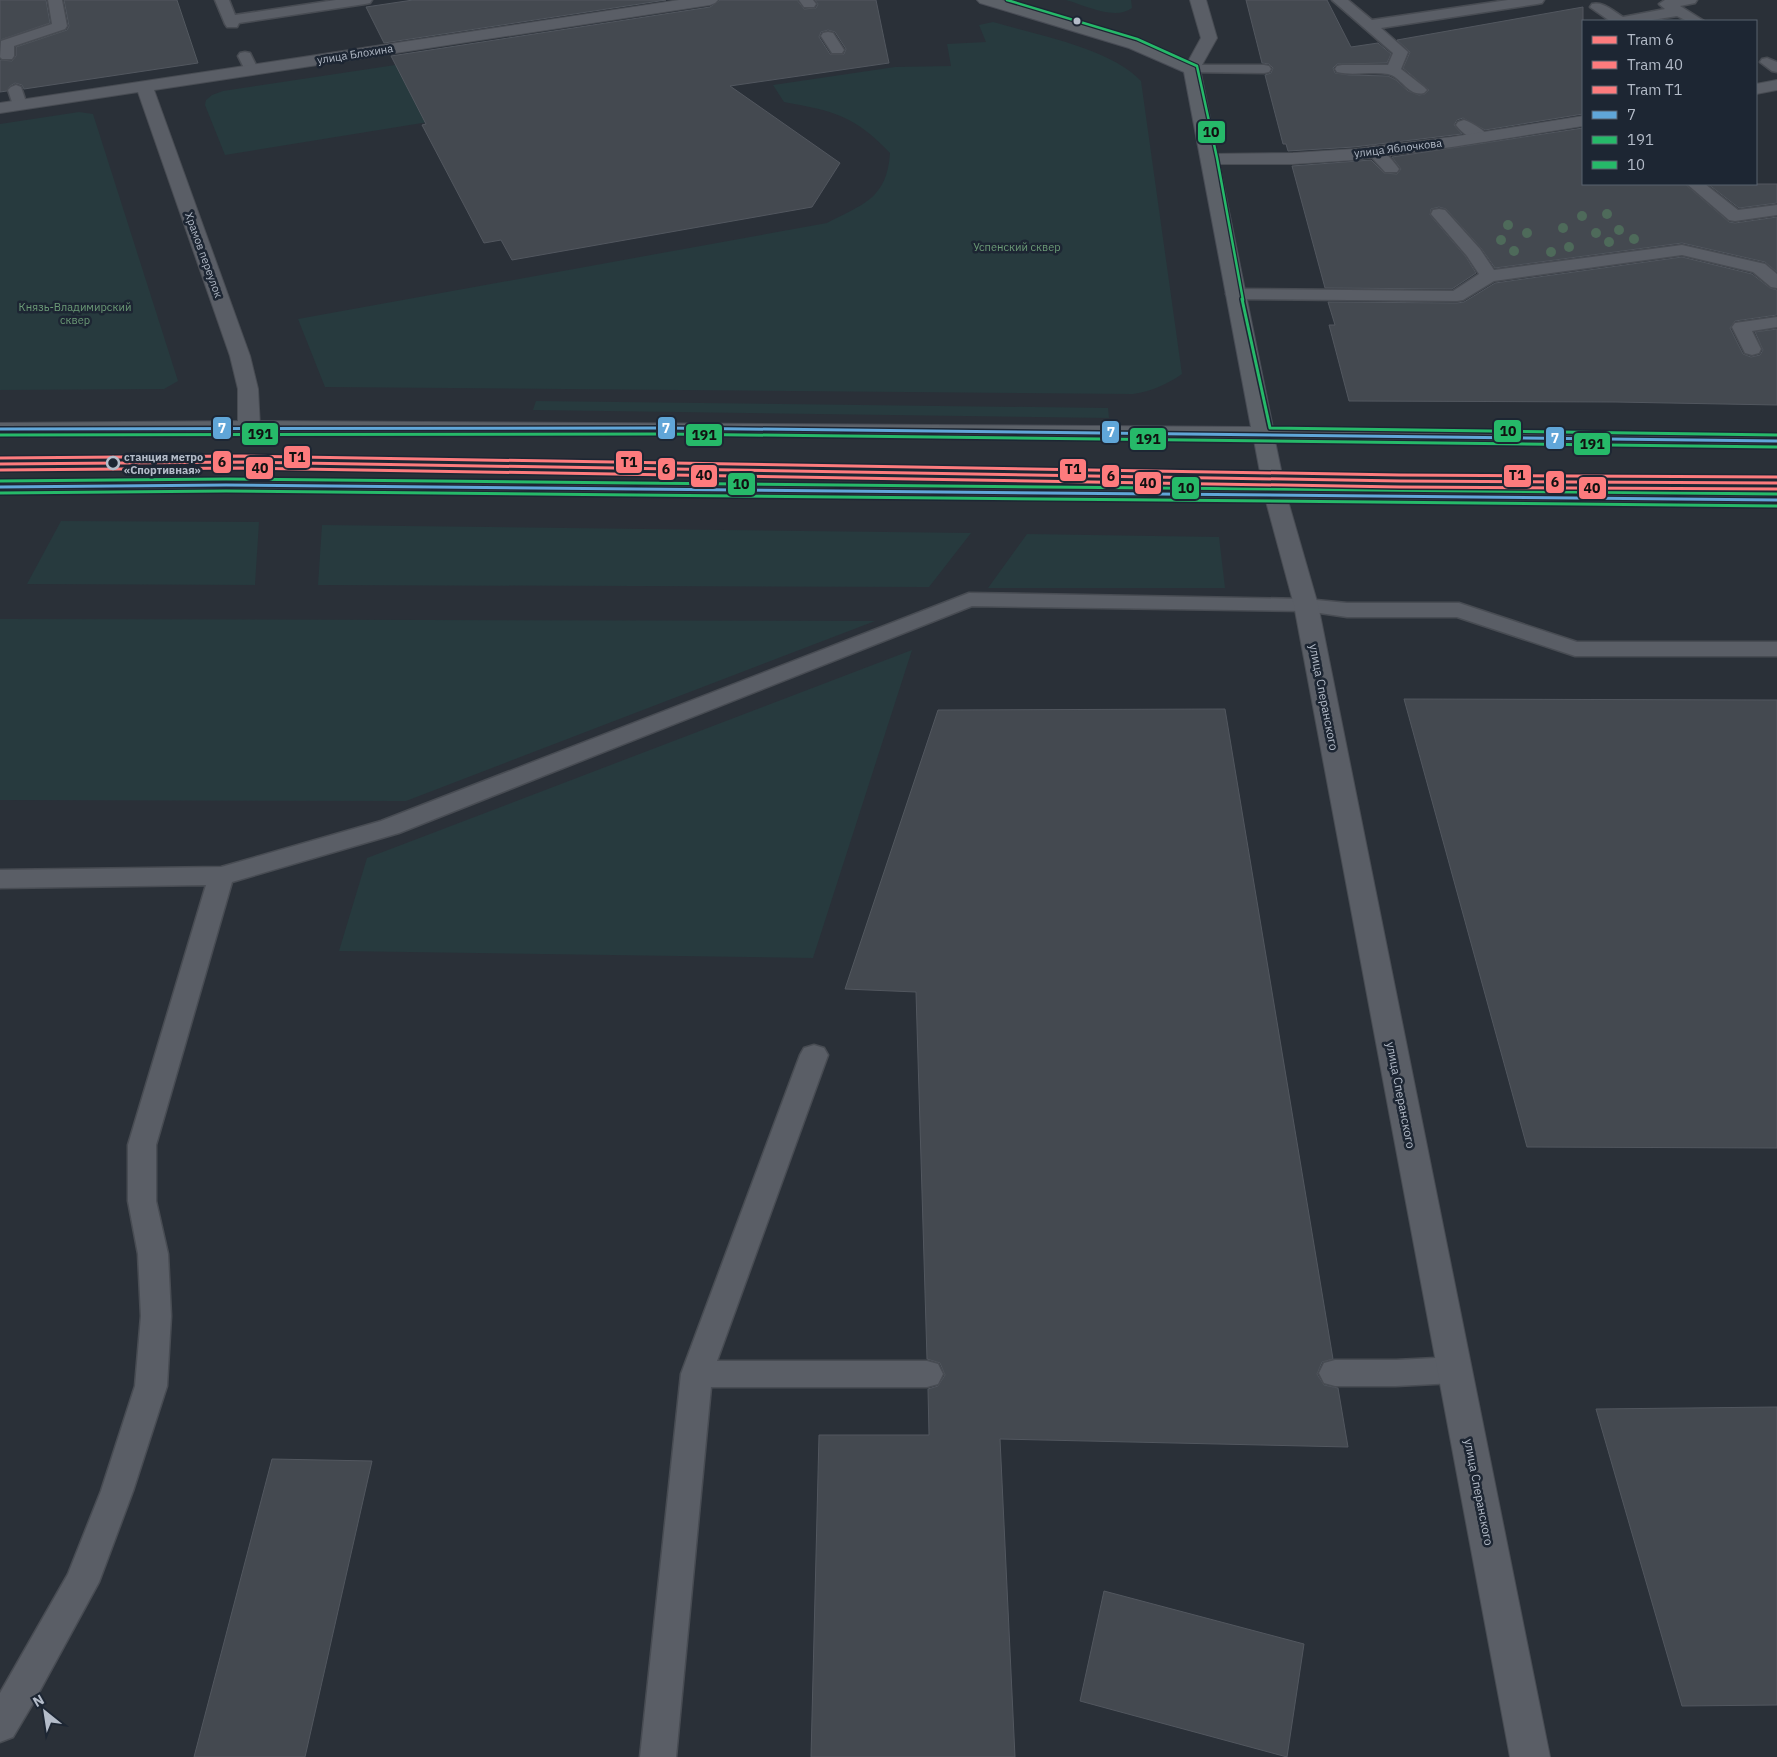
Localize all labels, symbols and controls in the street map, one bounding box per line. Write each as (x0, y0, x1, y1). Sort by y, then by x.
unlabelled marker (1072, 16, 1082, 26)
legend (1582, 20, 1757, 185)
text: Tram 6 (1627, 30, 1674, 49)
street label: улица Блохина (316, 41, 394, 67)
text: Tram 40 (1627, 55, 1683, 74)
text: Tram Т1 (1627, 80, 1683, 99)
text: 7 (1627, 105, 1636, 124)
line badge: 10 (1197, 120, 1226, 144)
text: 10 (1203, 123, 1219, 141)
text: 191 (1627, 130, 1654, 149)
street label: улица Яблочкова (1353, 136, 1443, 160)
text: 10 (1627, 155, 1645, 174)
street label: Храмов переулок (182, 210, 226, 300)
park label: Успенский сквер (973, 240, 1061, 254)
park label: Князь-Владимирский сквер (19, 300, 131, 327)
line badge: 7 (212, 416, 232, 440)
line badge: 7 (657, 416, 676, 440)
text: 7 (218, 419, 226, 437)
text: 7 (662, 419, 670, 437)
line badge: 10 (1493, 419, 1522, 443)
line badge: 7 (1101, 420, 1120, 444)
line badge: 191 (241, 422, 279, 446)
text: 10 (1500, 422, 1516, 440)
line badge: 191 (685, 423, 723, 447)
text: 7 (1107, 423, 1115, 441)
text: 191 (247, 425, 273, 443)
text: 191 (691, 426, 717, 444)
line badge: 7 (1545, 426, 1565, 450)
line badge: 191 (1129, 427, 1167, 451)
text: 7 (1551, 429, 1559, 447)
text: 191 (1135, 430, 1161, 448)
line badge: 191 (1573, 432, 1611, 456)
text: 191 (1579, 435, 1605, 453)
line badge: Т1 (283, 445, 311, 469)
text: Т1 (289, 448, 306, 466)
place label: станция метро «Спортивная» (124, 450, 203, 477)
line badge: 6 (212, 450, 232, 474)
line badge: Т1 (615, 450, 643, 474)
text: 6 (218, 453, 226, 471)
text: Т1 (621, 453, 638, 471)
marker: станция метро «Спортивная» (106, 456, 120, 470)
line badge: 40 (245, 456, 274, 480)
line badge: 6 (657, 457, 676, 481)
line badge: Т1 (1059, 458, 1087, 482)
text: 40 (252, 459, 268, 477)
text: 6 (662, 460, 670, 478)
text: Т1 (1065, 460, 1082, 478)
line badge: 40 (690, 464, 718, 488)
line badge: 6 (1101, 464, 1120, 488)
line badge: Т1 (1503, 464, 1532, 488)
text: 40 (696, 466, 712, 484)
text: Т1 (1509, 466, 1526, 484)
text: 6 (1107, 467, 1115, 485)
line badge: 6 (1545, 470, 1565, 494)
line badge: 40 (1134, 471, 1162, 495)
line badge: 10 (727, 472, 756, 496)
text: 6 (1551, 473, 1559, 491)
text: 40 (1140, 474, 1156, 492)
text: 10 (733, 475, 749, 493)
line badge: 10 (1171, 476, 1200, 500)
line badge: 40 (1578, 476, 1607, 500)
text: 10 (1178, 479, 1194, 497)
text: 40 (1584, 479, 1600, 497)
street label: улица Сперанского (1306, 642, 1342, 752)
street label: улица Сперанского (1383, 1040, 1419, 1150)
street label: улица Сперанского (1461, 1437, 1497, 1547)
north arrow (20, 1687, 70, 1737)
text: N (30, 1690, 47, 1711)

